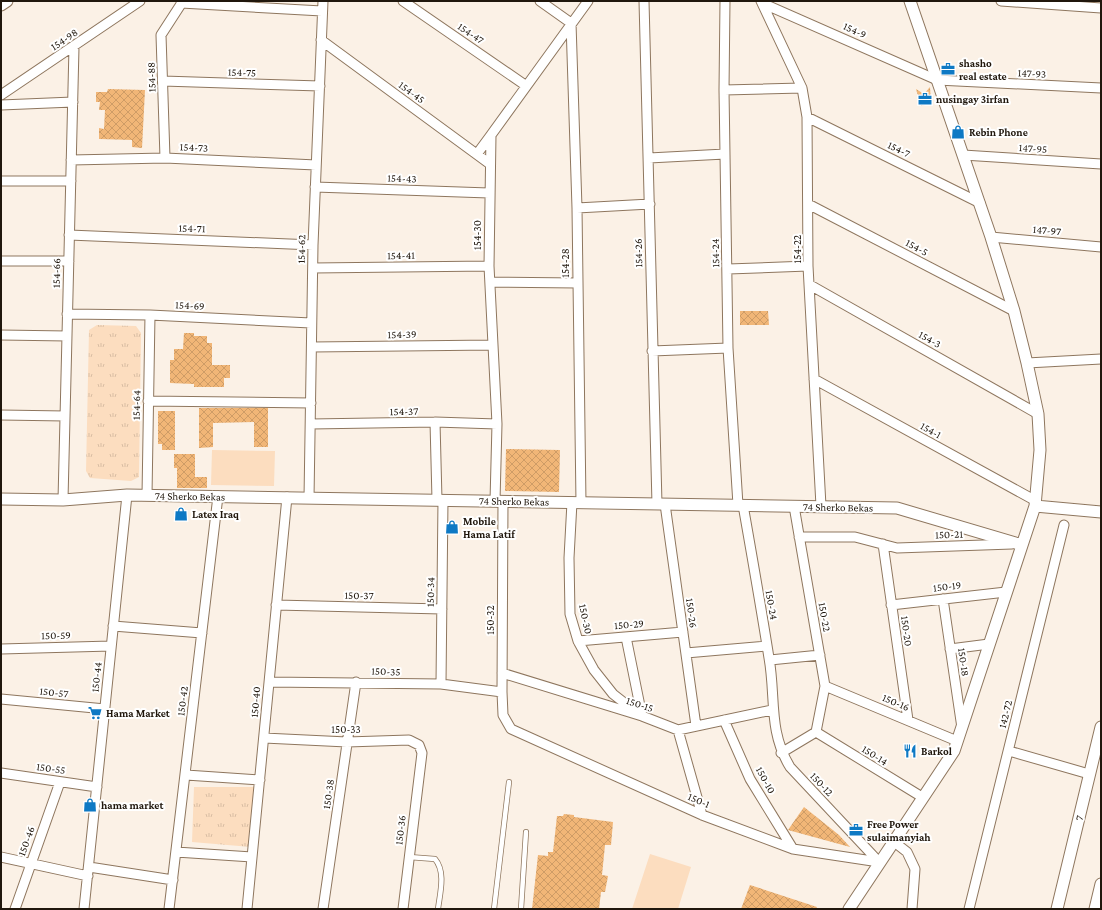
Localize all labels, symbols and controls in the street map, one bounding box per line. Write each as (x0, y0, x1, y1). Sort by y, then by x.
street label: 154-47 (456, 20, 486, 46)
street label: 154-9 (842, 20, 868, 40)
street label: 154-98 (48, 26, 80, 52)
place label: shasho real estate (959, 57, 1007, 82)
office icon: shasho real estate (940, 61, 956, 77)
street label: 154-88 (144, 62, 158, 92)
street label: 154-75 (228, 66, 256, 78)
street label: 147-93 (1018, 66, 1046, 80)
street label: 154-45 (397, 79, 427, 105)
office icon: nusingay 3irfan (917, 91, 933, 107)
place label: nusingay 3irfan (936, 93, 1010, 105)
shop icon: Rebin Phone (950, 124, 966, 140)
place label: Rebin Phone (969, 126, 1028, 138)
street label: 154-7 (886, 139, 912, 159)
street label: 154-73 (180, 140, 208, 154)
street label: 147-95 (1018, 141, 1048, 155)
street label: 154-43 (387, 171, 417, 185)
street label: 154-30 (471, 220, 483, 250)
street label: 154-71 (178, 222, 206, 234)
street label: 147-97 (1032, 223, 1062, 237)
street label: 154-62 (295, 234, 307, 264)
street label: 154-22 (791, 235, 803, 263)
street label: 154-5 (904, 236, 930, 258)
street label: 154-26 (632, 238, 644, 268)
street label: 154-24 (709, 238, 721, 268)
street label: 154-28 (559, 248, 571, 278)
street label: 154-41 (387, 249, 415, 261)
street label: 154-66 (50, 258, 62, 288)
street label: 154-69 (175, 298, 205, 312)
street label: 154-39 (387, 328, 417, 340)
street label: 154-3 (917, 328, 943, 350)
street label: 154-64 (130, 390, 142, 420)
street label: 154-37 (390, 405, 418, 417)
street label: 154-1 (918, 419, 944, 441)
street label: 74 Sherko Bekas (155, 489, 225, 503)
street label: 74 Sherko Bekas (479, 494, 549, 508)
street label: 74 Sherko Bekas (803, 500, 873, 514)
shop icon: Latex Iraq (173, 506, 189, 522)
place label: Latex Iraq (192, 508, 239, 520)
place label: Mobile Hama Latif (463, 515, 516, 540)
shop icon: Mobile Hama Latif (444, 519, 460, 535)
street label: 150-21 (935, 528, 963, 540)
street label: 150-34 (424, 577, 436, 607)
street label: 150-19 (932, 578, 962, 594)
street label: 150-37 (344, 589, 374, 601)
street label: 150-24 (764, 589, 781, 621)
street label: 150-26 (684, 597, 700, 629)
street label: 150-22 (817, 602, 833, 632)
street label: 150-30 (577, 603, 595, 635)
street label: 150-32 (484, 605, 496, 635)
street label: 150-20 (899, 615, 915, 647)
street label: 150-29 (614, 617, 644, 631)
street label: 150-59 (41, 629, 71, 641)
street label: 150-18 (956, 647, 972, 677)
street label: 150-44 (88, 661, 104, 693)
street label: 150-35 (371, 664, 401, 678)
street label: 150-57 (39, 685, 69, 699)
street label: 150-42 (174, 685, 190, 717)
street label: 150-40 (248, 686, 262, 718)
street label: 150-16 (881, 691, 911, 713)
street label: 150-15 (625, 694, 655, 714)
street label: 142-72 (996, 699, 1014, 729)
supermarket icon: Hama Market (87, 705, 103, 721)
place label: Hama Market (106, 707, 170, 719)
street label: 150-33 (331, 723, 361, 735)
street label: 150-14 (860, 742, 890, 768)
restaurant icon: Barkol (902, 743, 918, 759)
place label: Barkol (921, 745, 953, 757)
street label: 150-55 (36, 760, 66, 776)
street label: 150-10 (754, 765, 778, 795)
street label: 150-12 (808, 770, 836, 798)
street label: 150-38 (320, 778, 336, 810)
street label: 150-1 (686, 790, 712, 810)
shop icon: hama market (82, 797, 98, 813)
place label: hama market (101, 799, 163, 811)
street label: 7 (1073, 814, 1085, 822)
street label: 150-36 (392, 815, 408, 845)
place label: Free Power sulaimanyiah (867, 818, 931, 843)
office icon: Free Power sulaimanyiah (848, 822, 864, 838)
street label: 150-46 (15, 825, 37, 857)

